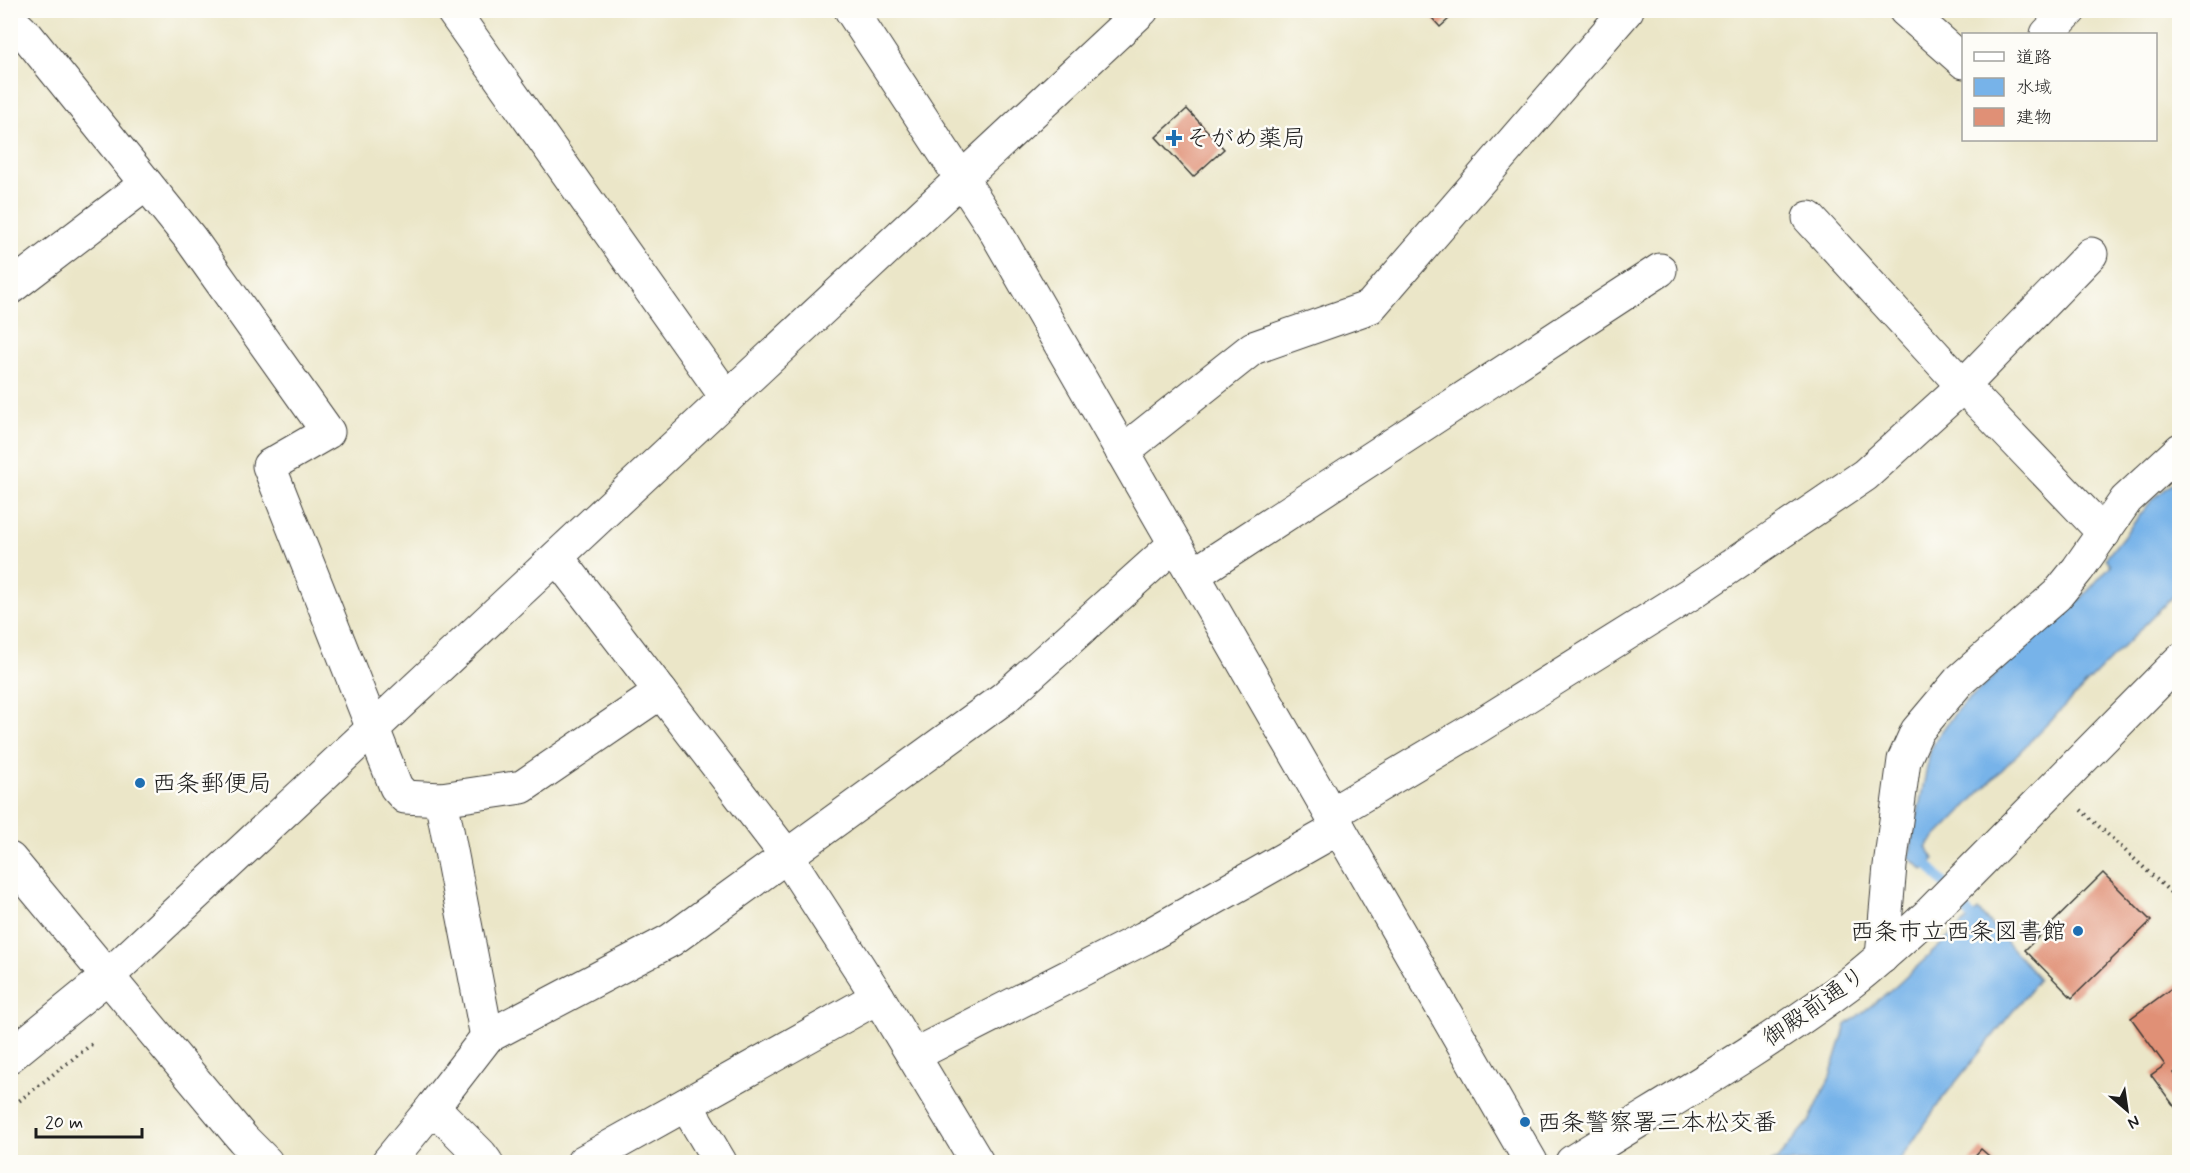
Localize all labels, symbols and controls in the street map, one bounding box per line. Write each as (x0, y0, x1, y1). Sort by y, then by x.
legend (1962, 33, 2157, 141)
text: 道路 (2016, 46, 2052, 70)
text: 水域 (2016, 76, 2052, 100)
text: 建物 (2016, 106, 2052, 130)
place label: そがめ薬局 (1186, 124, 1306, 155)
marker: そがめ薬局 (1167, 131, 1181, 145)
place label: 西条郵便局 (152, 769, 272, 800)
marker: 西条郵便局 (133, 776, 147, 790)
place label: 西条市立西条図書館 (1850, 917, 2066, 948)
marker: 西条市立西条図書館 (2071, 924, 2085, 938)
street label: 御殿前通り (1757, 960, 1873, 1054)
north arrow (2097, 1080, 2157, 1140)
scale bar (36, 1101, 142, 1139)
place label: 西条警察署三本松交番 (1537, 1108, 1777, 1139)
text: N (2124, 1110, 2143, 1134)
text: 20 m (45, 1111, 83, 1135)
marker: 西条警察署三本松交番 (1518, 1115, 1532, 1129)

